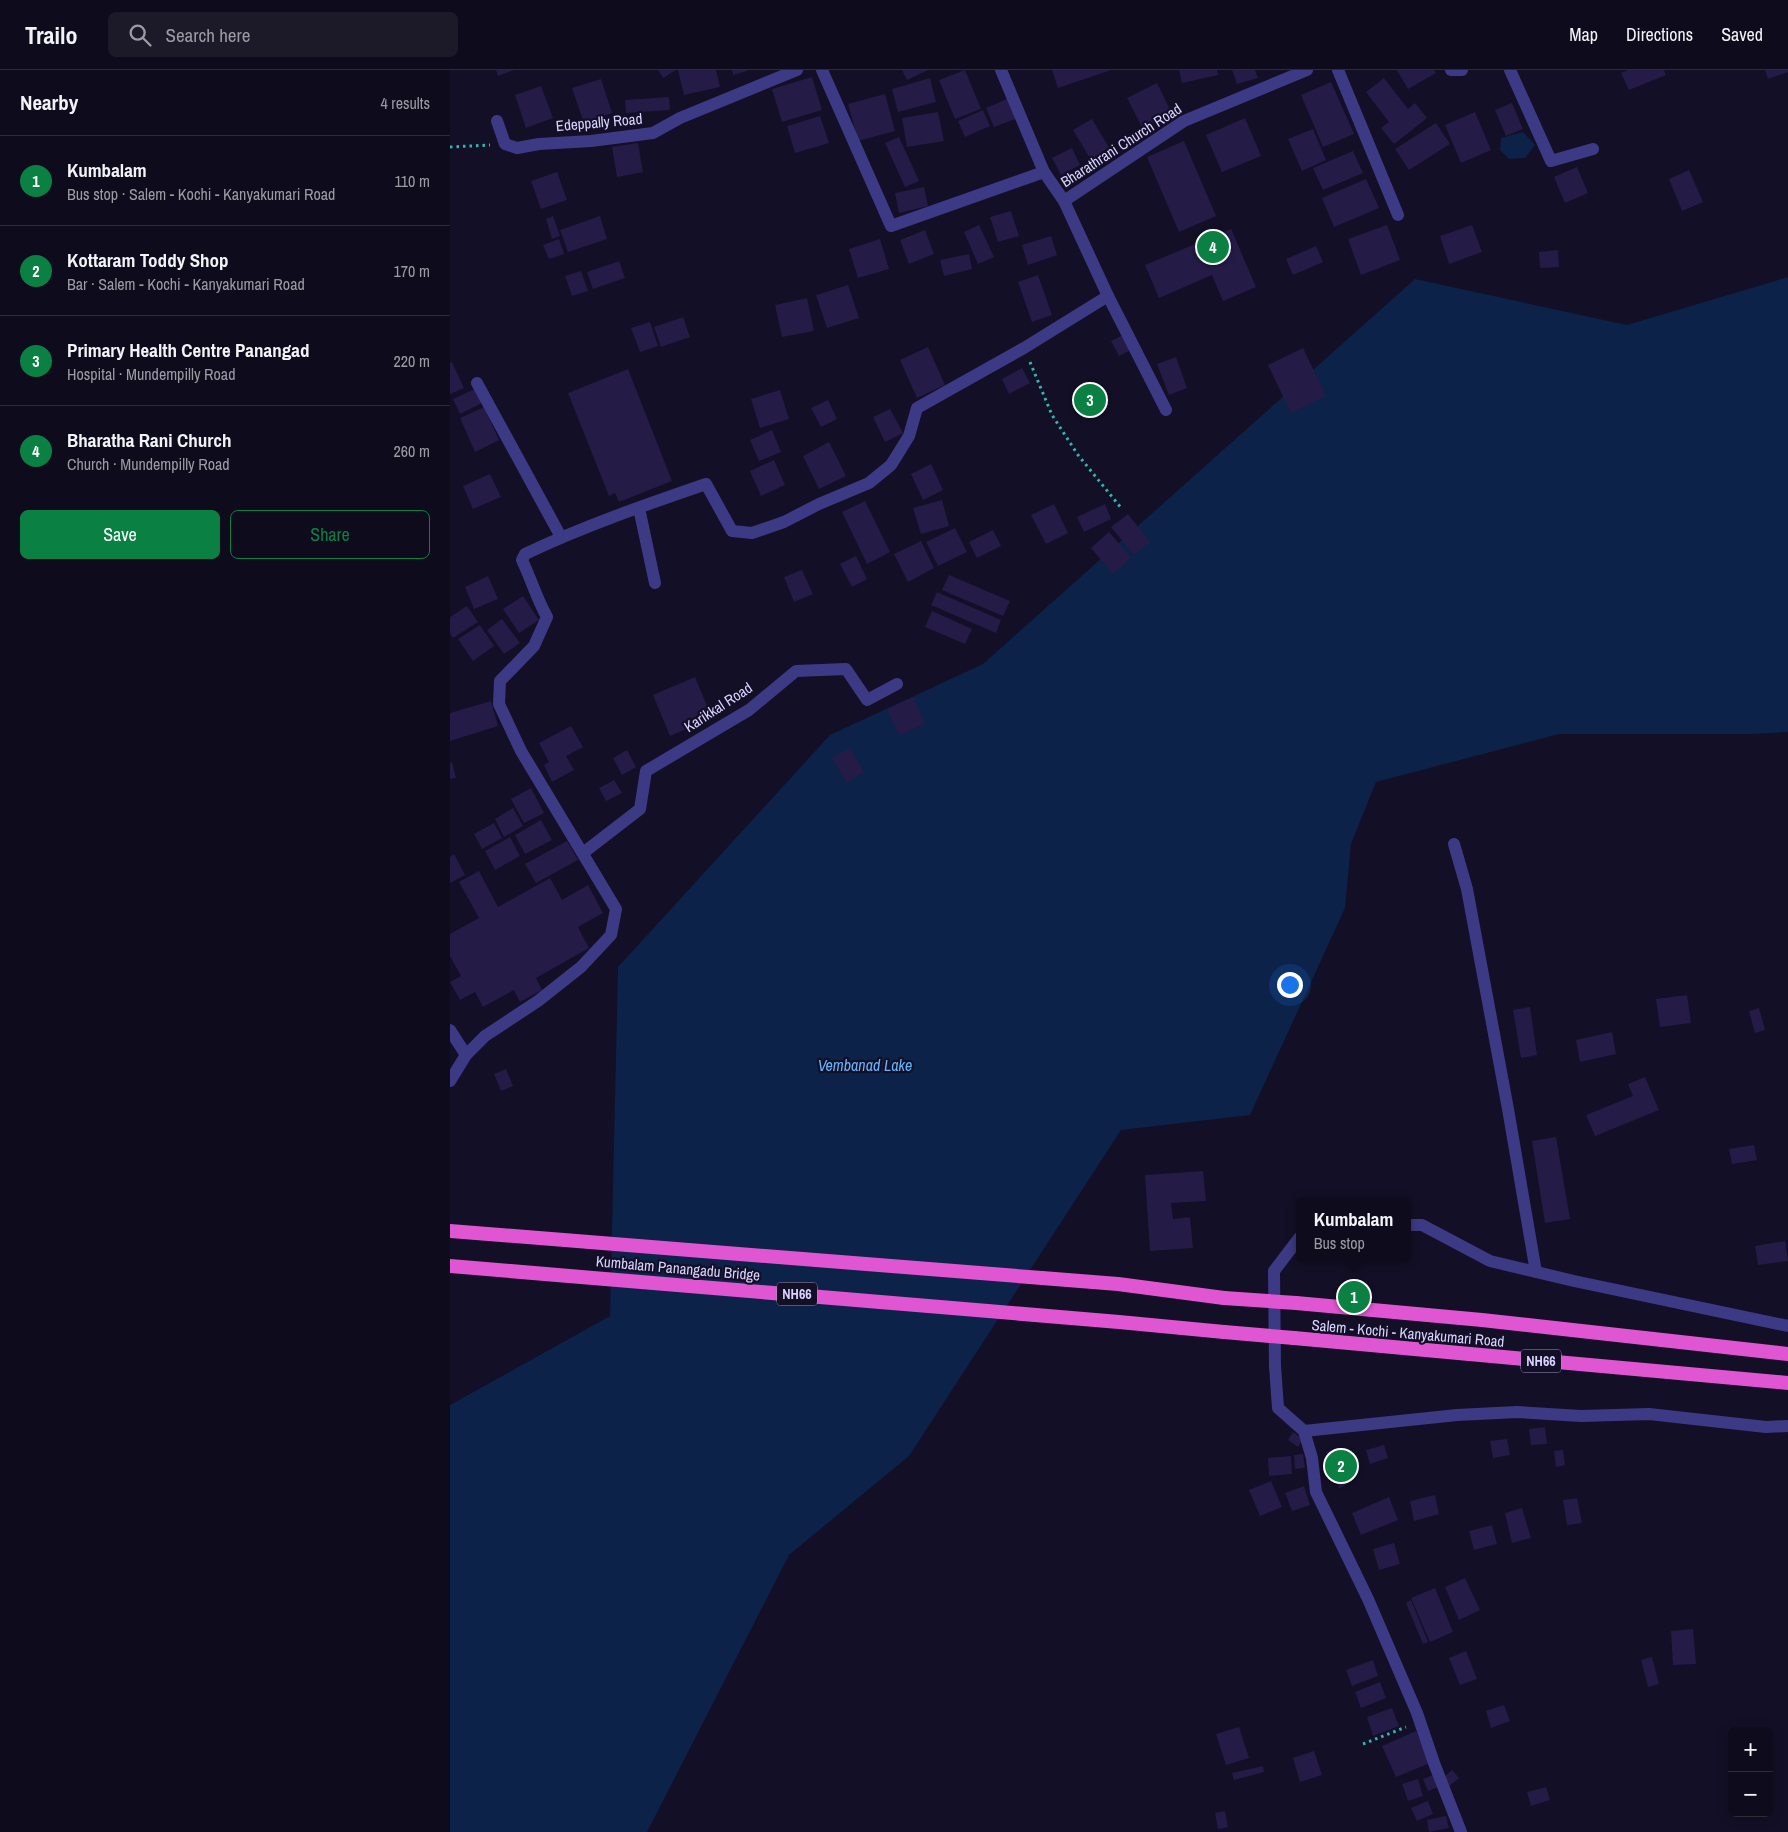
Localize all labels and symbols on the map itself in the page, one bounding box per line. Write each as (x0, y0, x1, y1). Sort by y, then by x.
street label: Bharathrani Church Road (1057, 98, 1185, 192)
street label: Edeppally Road (555, 108, 643, 136)
pin: 4 (1197, 228, 1229, 266)
pin: 3 (1074, 381, 1106, 419)
street label: Karikkal Road (680, 677, 756, 737)
your location (1277, 972, 1303, 998)
water label: Vembanad Lake (818, 1054, 912, 1076)
street label: Kumbalam Panangadu Bridge (595, 1250, 761, 1286)
pin: 1 (1338, 1278, 1370, 1316)
road number: NH66 (777, 1282, 817, 1306)
street label: Salem - Kochi - Kanyakumari Road (1311, 1314, 1505, 1352)
road number: NH66 (1521, 1350, 1561, 1372)
pin: 2 (1325, 1447, 1357, 1485)

